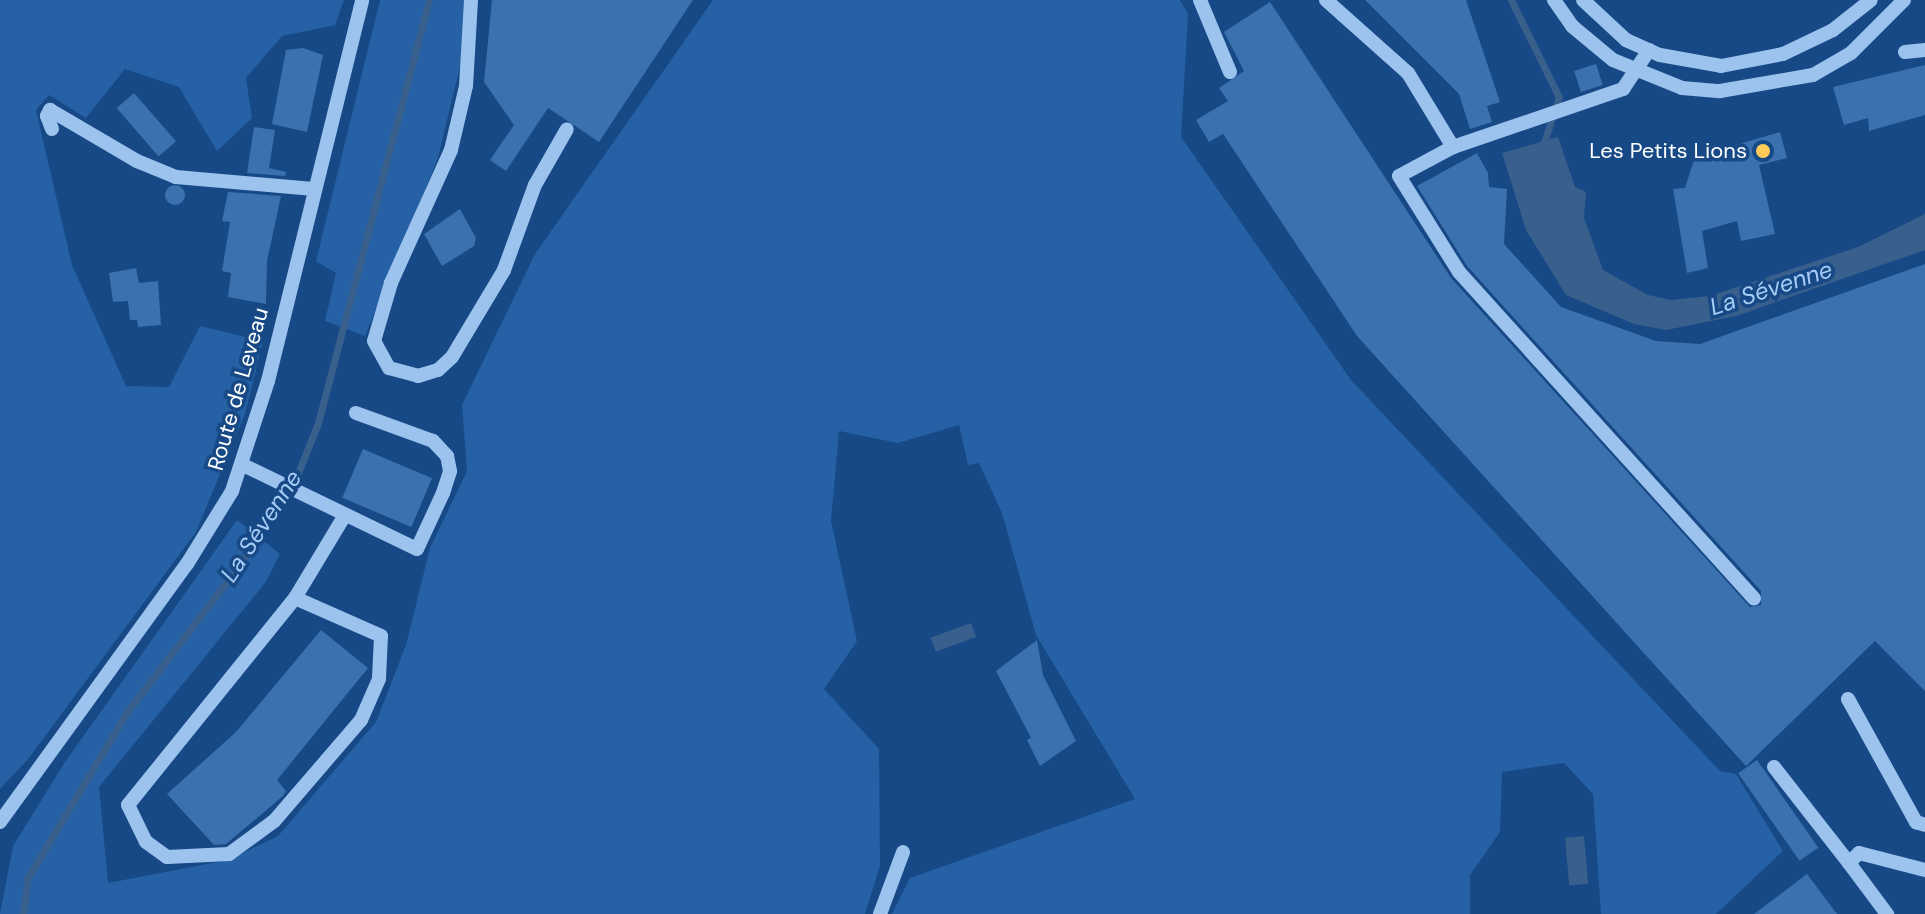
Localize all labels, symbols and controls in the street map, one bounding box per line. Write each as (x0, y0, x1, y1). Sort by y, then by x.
place label: Les Petits Lions (1589, 138, 1747, 164)
marker: Les Petits Lions (1754, 142, 1772, 160)
water label: La Sévenne (1706, 255, 1836, 321)
street label: Route de Leveau (202, 305, 274, 473)
water label: La Sévenne (214, 465, 308, 587)

